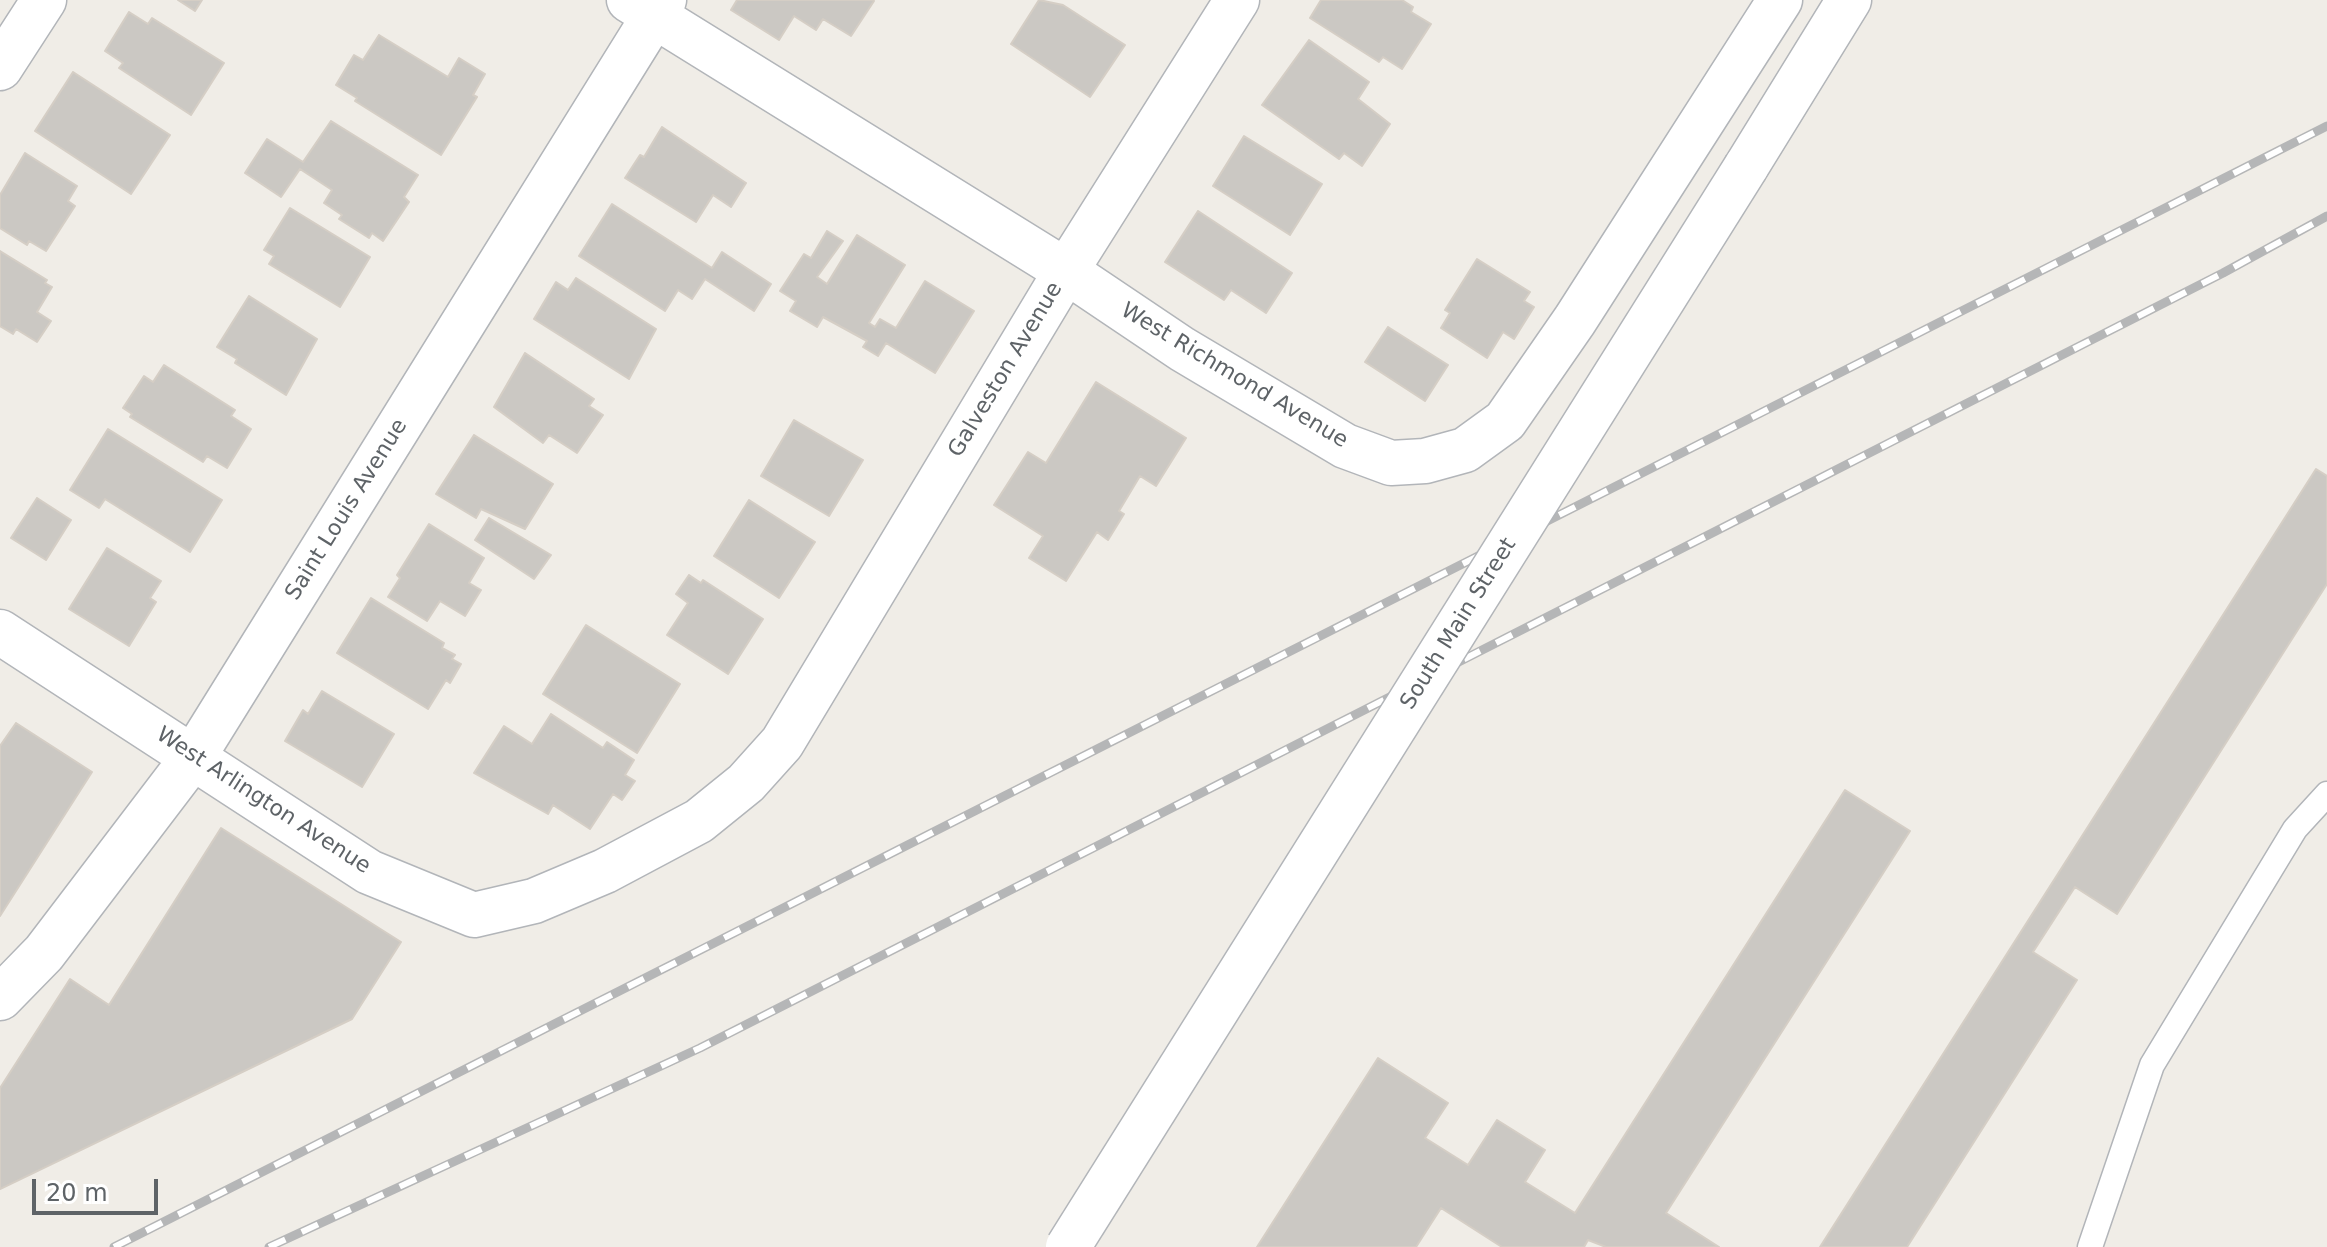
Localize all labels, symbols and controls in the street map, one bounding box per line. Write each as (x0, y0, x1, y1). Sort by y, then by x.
street label: Galveston Avenue (943, 278, 1069, 462)
street label: West Richmond Avenue (1116, 298, 1352, 454)
street label: Saint Louis Avenue (281, 415, 413, 605)
street label: South Main Street (1396, 533, 1522, 715)
street label: West Arlington Avenue (151, 722, 375, 880)
scale bar (36, 1163, 162, 1213)
text: 20 m (46, 1179, 108, 1207)

